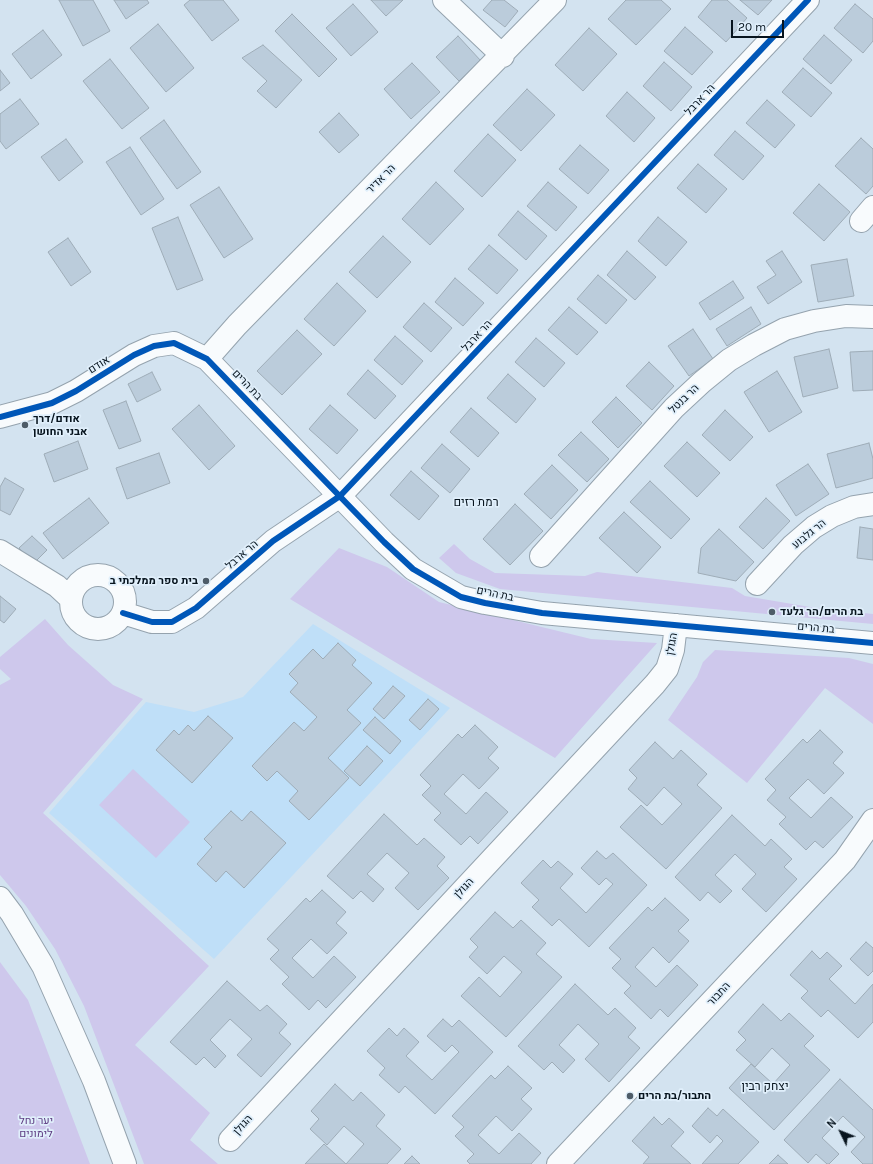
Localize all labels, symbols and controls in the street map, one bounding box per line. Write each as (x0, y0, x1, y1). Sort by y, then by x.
scale bar (733, 12, 786, 38)
text: 20 m (738, 20, 766, 34)
street label: הר ארבל (682, 81, 718, 119)
street label: הר אדיר (364, 162, 398, 196)
street label: הר ארבל (459, 317, 495, 355)
street label: אודם (86, 353, 112, 377)
street label: בת הרים (229, 367, 265, 403)
street label: הר בנטל (666, 382, 702, 416)
place label: אודם/דרך אבני החושן (33, 412, 87, 438)
marker: אודם/דרך אבני החושן (20, 420, 30, 430)
district label: רמת רזים (453, 496, 499, 510)
street label: הר גלבוע (789, 516, 829, 552)
street label: הר ארבל (223, 537, 261, 573)
place label: בית ספר ממלכתי ב (110, 574, 198, 588)
marker: בית ספר ממלכתי ב (201, 576, 211, 586)
street label: בת הרים (475, 584, 515, 604)
place label: בת הרים/הר גלעד (780, 605, 863, 619)
marker: בת הרים/הר גלעד (767, 607, 777, 617)
street label: בת הרים (797, 620, 835, 636)
street label: הגולן (663, 632, 681, 656)
street label: הגולן (451, 875, 477, 901)
street label: התבור (705, 979, 733, 1009)
district label: יצחק רבין (741, 1080, 789, 1094)
place label: התבור/בת הרים (638, 1089, 711, 1103)
marker: התבור/בת הרים (625, 1091, 635, 1101)
street label: הגולן (230, 1112, 256, 1138)
north arrow (821, 1112, 861, 1152)
park label: יער נחל לימונים (19, 1114, 53, 1140)
text: N (824, 1116, 839, 1131)

